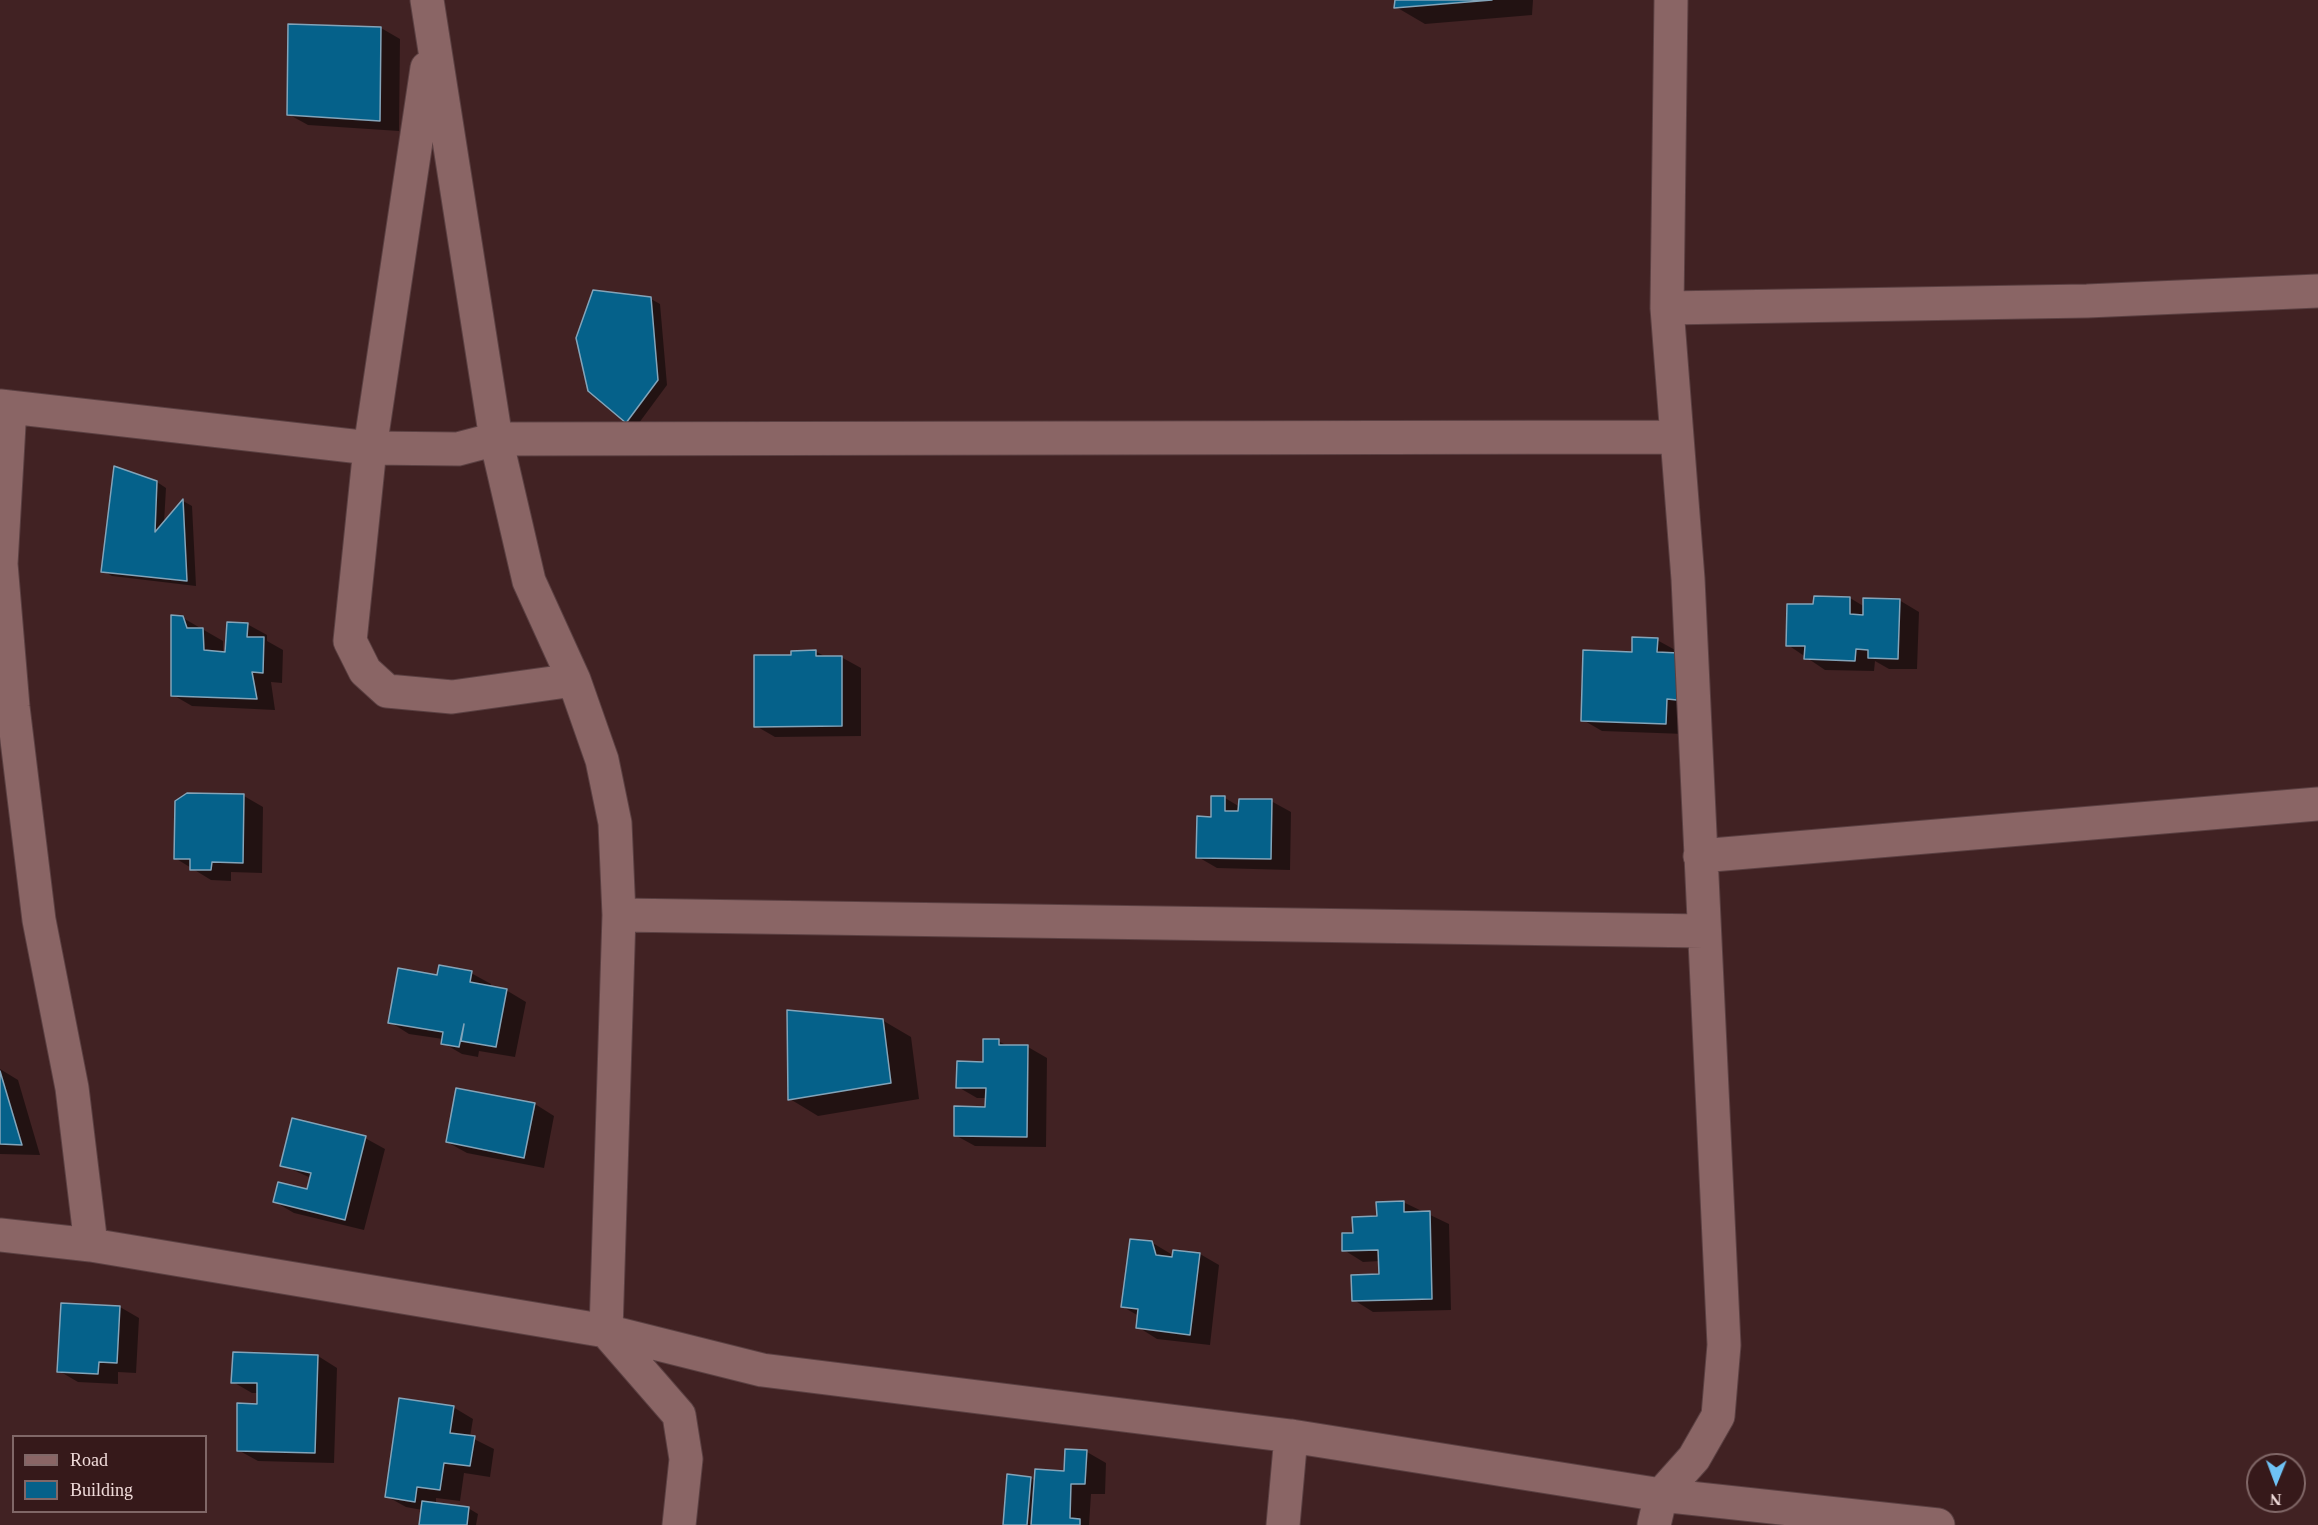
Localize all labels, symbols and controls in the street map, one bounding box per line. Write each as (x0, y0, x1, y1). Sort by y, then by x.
legend (12, 1435, 207, 1513)
text: Road (70, 1450, 108, 1470)
north arrow (2246, 1453, 2306, 1513)
text: Building (70, 1480, 133, 1500)
text: N (2270, 1491, 2282, 1508)

